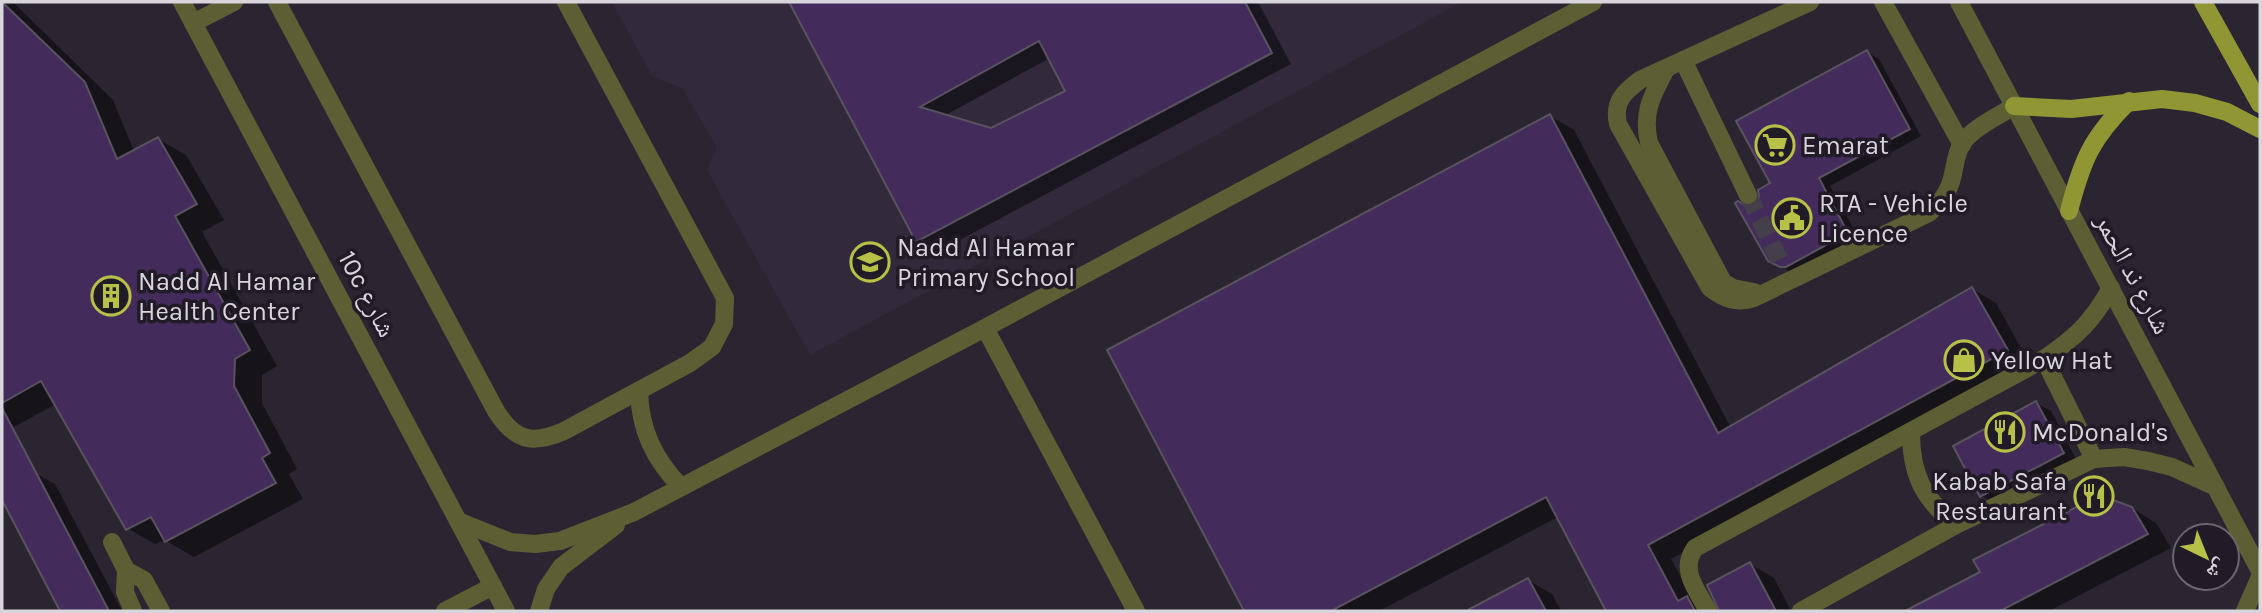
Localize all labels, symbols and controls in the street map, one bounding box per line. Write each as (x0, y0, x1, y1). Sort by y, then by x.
supermarket icon: Emarat (1754, 124, 1796, 166)
place label: Emarat (1802, 130, 1889, 161)
place label: RTA - Vehicle Licence (1819, 188, 1968, 249)
public building icon: RTA - Vehicle Licence (1771, 197, 1813, 239)
street label: شارع ند الحمر (2088, 208, 2178, 339)
place label: Nadd Al Hamar Primary School (897, 232, 1075, 293)
school or university icon: Nadd Al Hamar Primary School (849, 241, 891, 283)
street label: 10c شارع (331, 246, 403, 342)
place label: Nadd Al Hamar Health Center (138, 266, 316, 327)
building icon: Nadd Al Hamar Health Center (90, 275, 132, 317)
shop icon: Yellow Hat (1943, 339, 1985, 381)
place label: Yellow Hat (1991, 345, 2112, 376)
restaurant icon: McDonald's (1984, 411, 2026, 453)
place label: McDonald's (2032, 417, 2169, 448)
place label: Kabab Safa Restaurant (1932, 466, 2067, 527)
restaurant icon: Kabab Safa Restaurant (2073, 475, 2115, 517)
north arrow (2171, 522, 2241, 592)
text: ش (2202, 554, 2232, 584)

